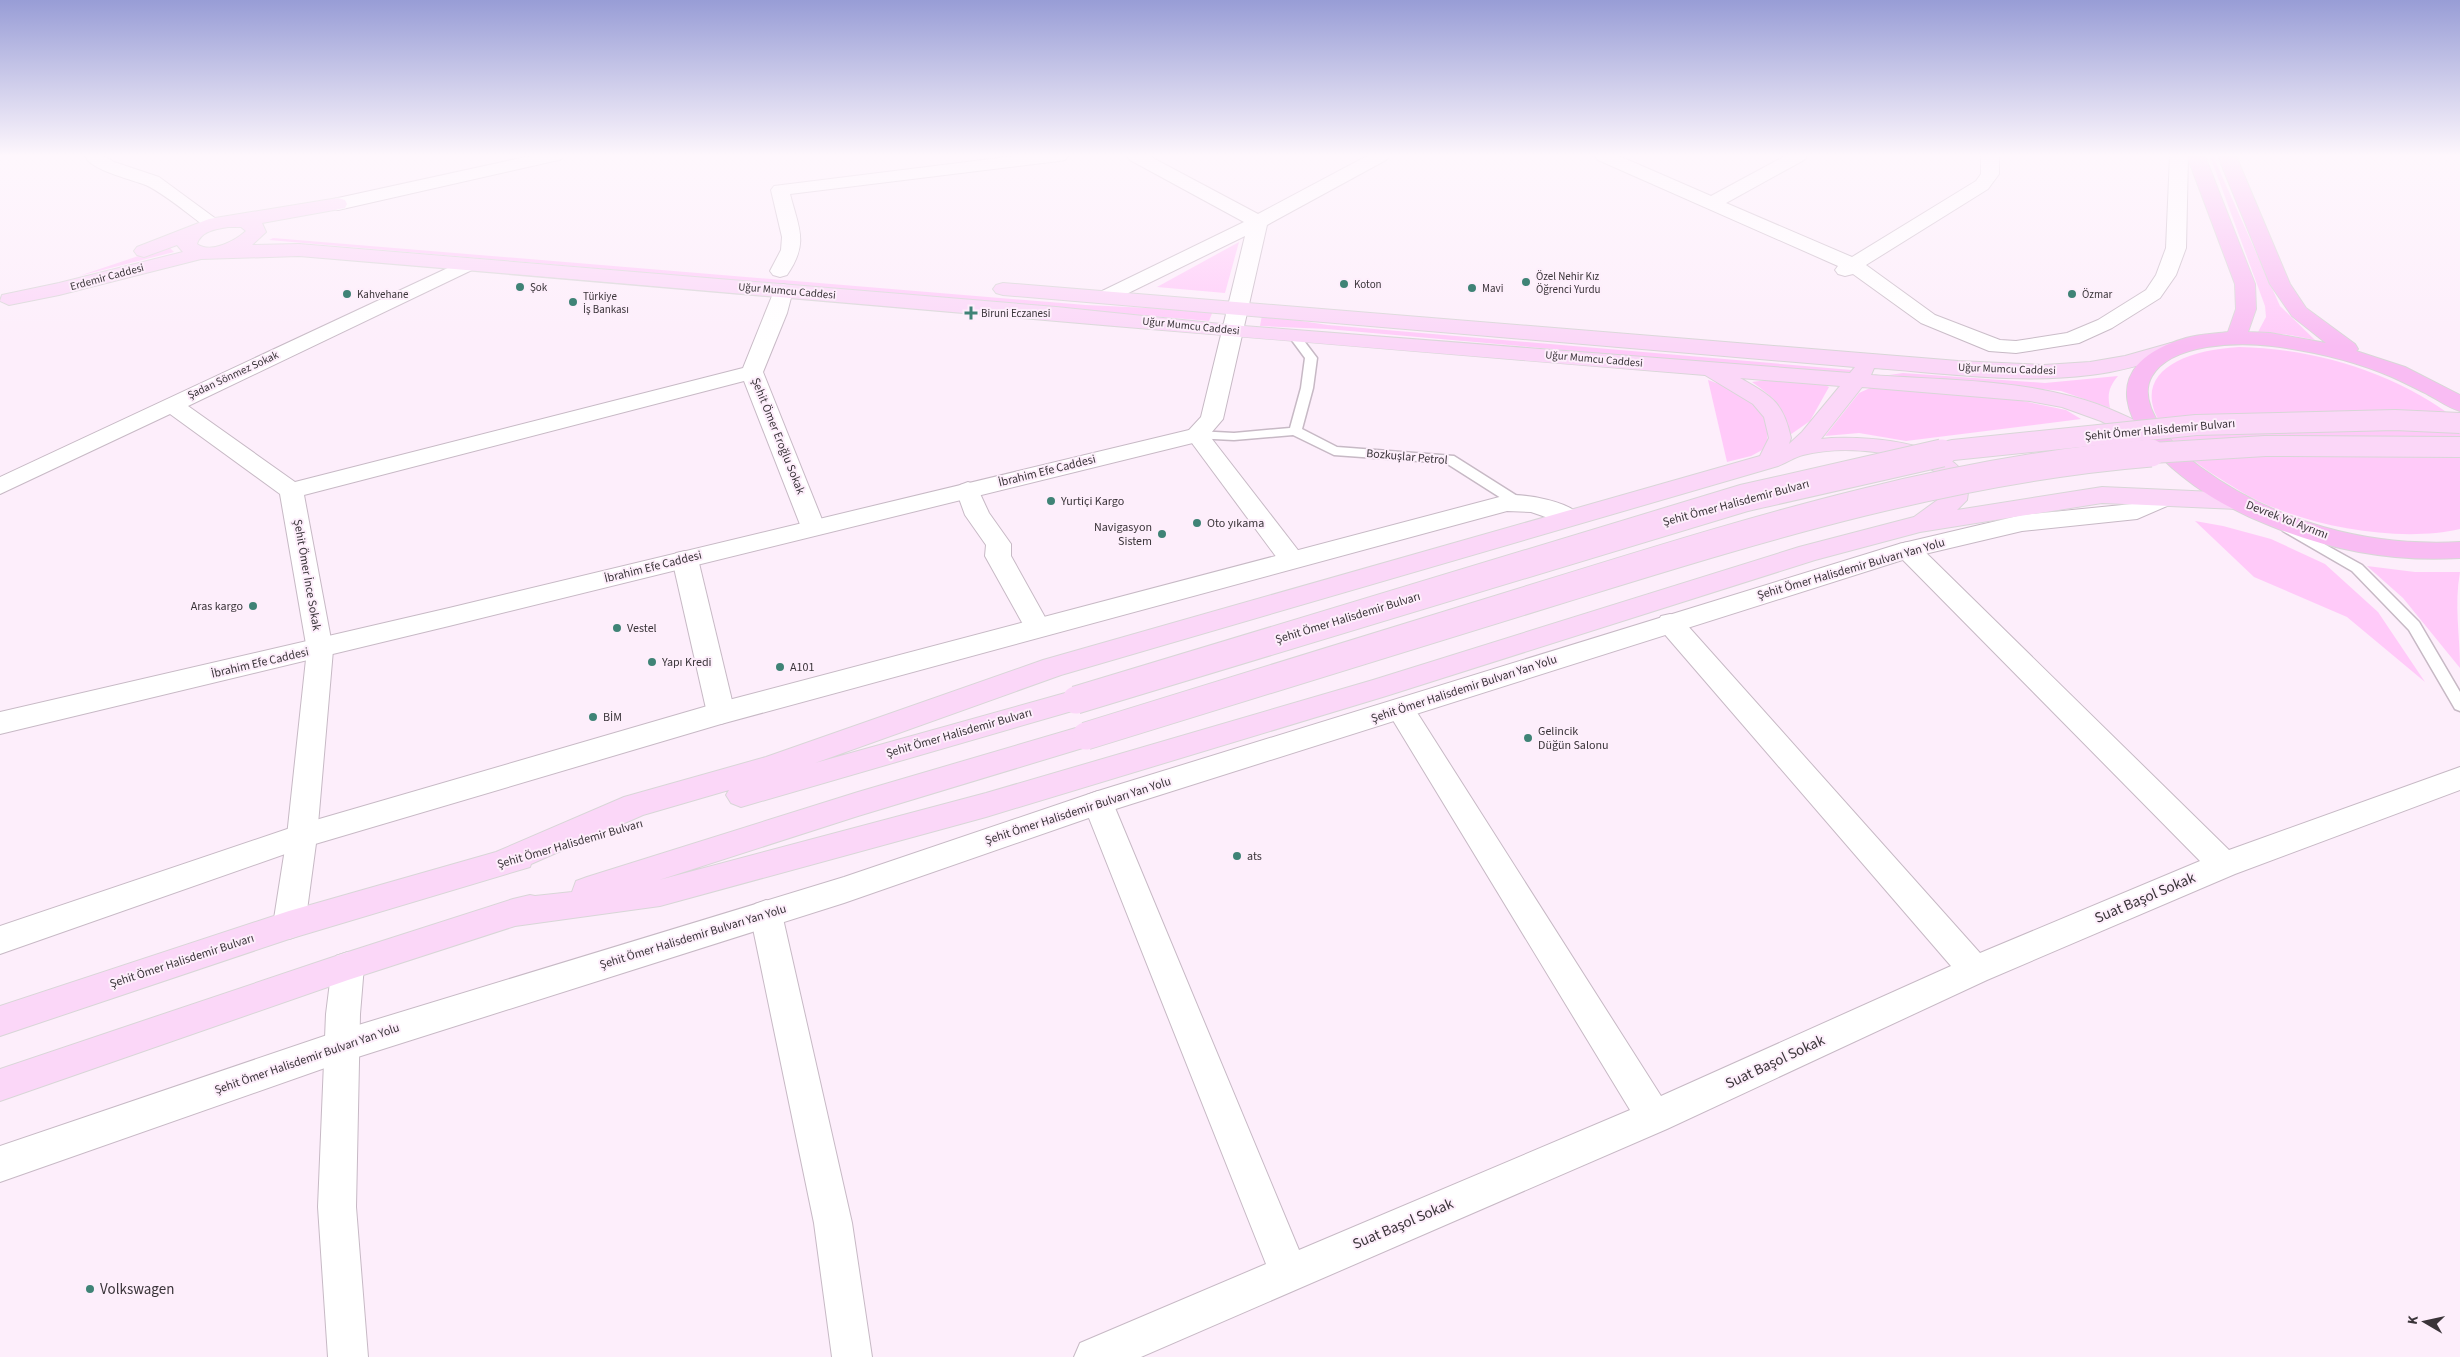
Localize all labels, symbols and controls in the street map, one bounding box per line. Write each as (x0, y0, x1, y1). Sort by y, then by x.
street label: Erdemir Caddesi (68, 260, 146, 294)
place label: Özel Nehir Kız Öğrenci Yurdu (1536, 269, 1601, 297)
marker: Özel Nehir Kız Öğrenci Yurdu (1520, 276, 1532, 288)
place label: Koton (1354, 277, 1382, 292)
marker: Koton (1338, 278, 1350, 290)
street label: Uğur Mumcu Caddesi (738, 279, 836, 303)
place label: Şok (530, 280, 548, 295)
marker: Şok (514, 281, 526, 293)
place label: Mavi (1482, 281, 1503, 296)
marker: Mavi (1466, 282, 1478, 294)
place label: Kahvehane (357, 287, 409, 302)
place label: Özmar (2082, 287, 2113, 302)
marker: Kahvehane (341, 288, 353, 300)
marker: Özmar (2066, 288, 2078, 300)
place label: Türkiye İş Bankası (583, 289, 629, 317)
marker: Türkiye İş Bankası (567, 296, 579, 308)
place label: Biruni Eczanesi (981, 306, 1050, 321)
marker: Biruni Eczanesi (965, 307, 977, 319)
street label: Uğur Mumcu Caddesi (1142, 313, 1240, 339)
street label: Şadan Sönmez Sokak (185, 347, 281, 403)
street label: Uğur Mumcu Caddesi (1545, 347, 1643, 371)
street label: Uğur Mumcu Caddesi (1958, 360, 2056, 378)
street label: Şehit Ömer Eroğlu Sokak (747, 375, 809, 497)
street label: Şehit Ömer Halisdemir Bulvarı (2084, 415, 2236, 445)
street label: Bozkuşlar Petrol (1366, 445, 1448, 469)
street label: İbrahim Efe Caddesi (997, 451, 1097, 491)
street label: Şehit Ömer Halisdemir Bulvarı (1661, 475, 1811, 531)
place label: Yurtiçi Kargo (1060, 493, 1124, 510)
marker: Yurtiçi Kargo (1045, 495, 1057, 507)
street label: Devrek Yol Ayrımı (2244, 497, 2330, 543)
place label: Oto yıkama (1207, 515, 1264, 532)
marker: Oto yıkama (1191, 517, 1203, 529)
street label: Şehit Ömer İnce Sokak (289, 518, 325, 632)
place label: Navigasyon Sistem (1094, 519, 1152, 550)
marker: Navigasyon Sistem (1156, 528, 1168, 540)
street label: Şehit Ömer Halisdemir Bulvarı Yan Yolu (1755, 534, 1947, 604)
street label: İbrahim Efe Caddesi (603, 547, 703, 587)
street label: Şehit Ömer Halisdemir Bulvarı (1273, 588, 1423, 648)
place label: Aras kargo (191, 598, 243, 615)
marker: Aras kargo (247, 600, 259, 612)
place label: Vestel (627, 620, 657, 637)
marker: Vestel (611, 622, 623, 634)
street label: İbrahim Efe Caddesi (209, 643, 311, 683)
street label: Şehit Ömer Halisdemir Bulvarı Yan Yolu (1369, 651, 1559, 727)
place label: Yapı Kredi (661, 654, 712, 671)
marker: Yapı Kredi (646, 656, 658, 668)
place label: A101 (790, 659, 814, 676)
marker: A101 (774, 661, 786, 673)
street label: Şehit Ömer Halisdemir Bulvarı (884, 704, 1034, 762)
place label: BİM (603, 709, 622, 726)
marker: BİM (587, 711, 599, 723)
place label: Gelincik Düğün Salonu (1538, 723, 1609, 754)
marker: Gelincik Düğün Salonu (1522, 732, 1534, 744)
street label: Şehit Ömer Halisdemir Bulvarı Yan Yolu (983, 773, 1173, 849)
street label: Şehit Ömer Halisdemir Bulvarı (495, 815, 645, 873)
place label: ats (1247, 848, 1262, 865)
marker: ats (1231, 850, 1243, 862)
street label: Suat Başol Sokak (2091, 867, 2199, 929)
street label: Şehit Ömer Halisdemir Bulvarı Yan Yolu (597, 900, 789, 974)
street label: Şehit Ömer Halisdemir Bulvarı (108, 930, 256, 992)
street label: Şehit Ömer Halisdemir Bulvarı Yan Yolu (212, 1019, 402, 1099)
street label: Suat Başol Sokak (1722, 1030, 1829, 1094)
street label: Suat Başol Sokak (1349, 1193, 1457, 1255)
place label: Volkswagen (100, 1279, 174, 1300)
marker: Volkswagen (84, 1283, 96, 1295)
north arrow (2400, 1297, 2450, 1347)
text: K (2403, 1314, 2424, 1326)

